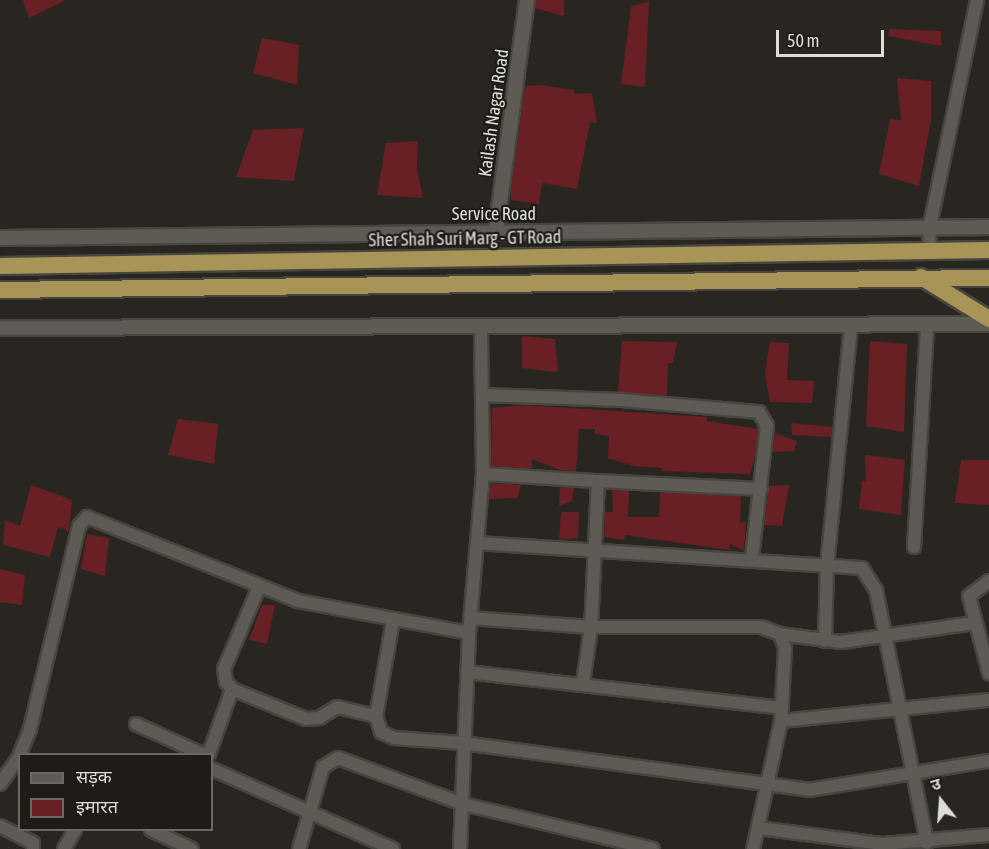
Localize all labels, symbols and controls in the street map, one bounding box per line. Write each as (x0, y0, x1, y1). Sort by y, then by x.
scale bar (779, 18, 887, 56)
text: 50 m (787, 30, 819, 51)
street label: Kailash Nagar Road (474, 48, 514, 178)
street label: Service Road (452, 203, 536, 225)
street label: Sher Shah Suri Marg - GT Road (368, 227, 562, 251)
legend (18, 753, 213, 831)
text: सड़क (76, 766, 112, 787)
north arrow (911, 771, 971, 831)
text: उ (929, 774, 943, 794)
text: इमारत (76, 796, 118, 817)

